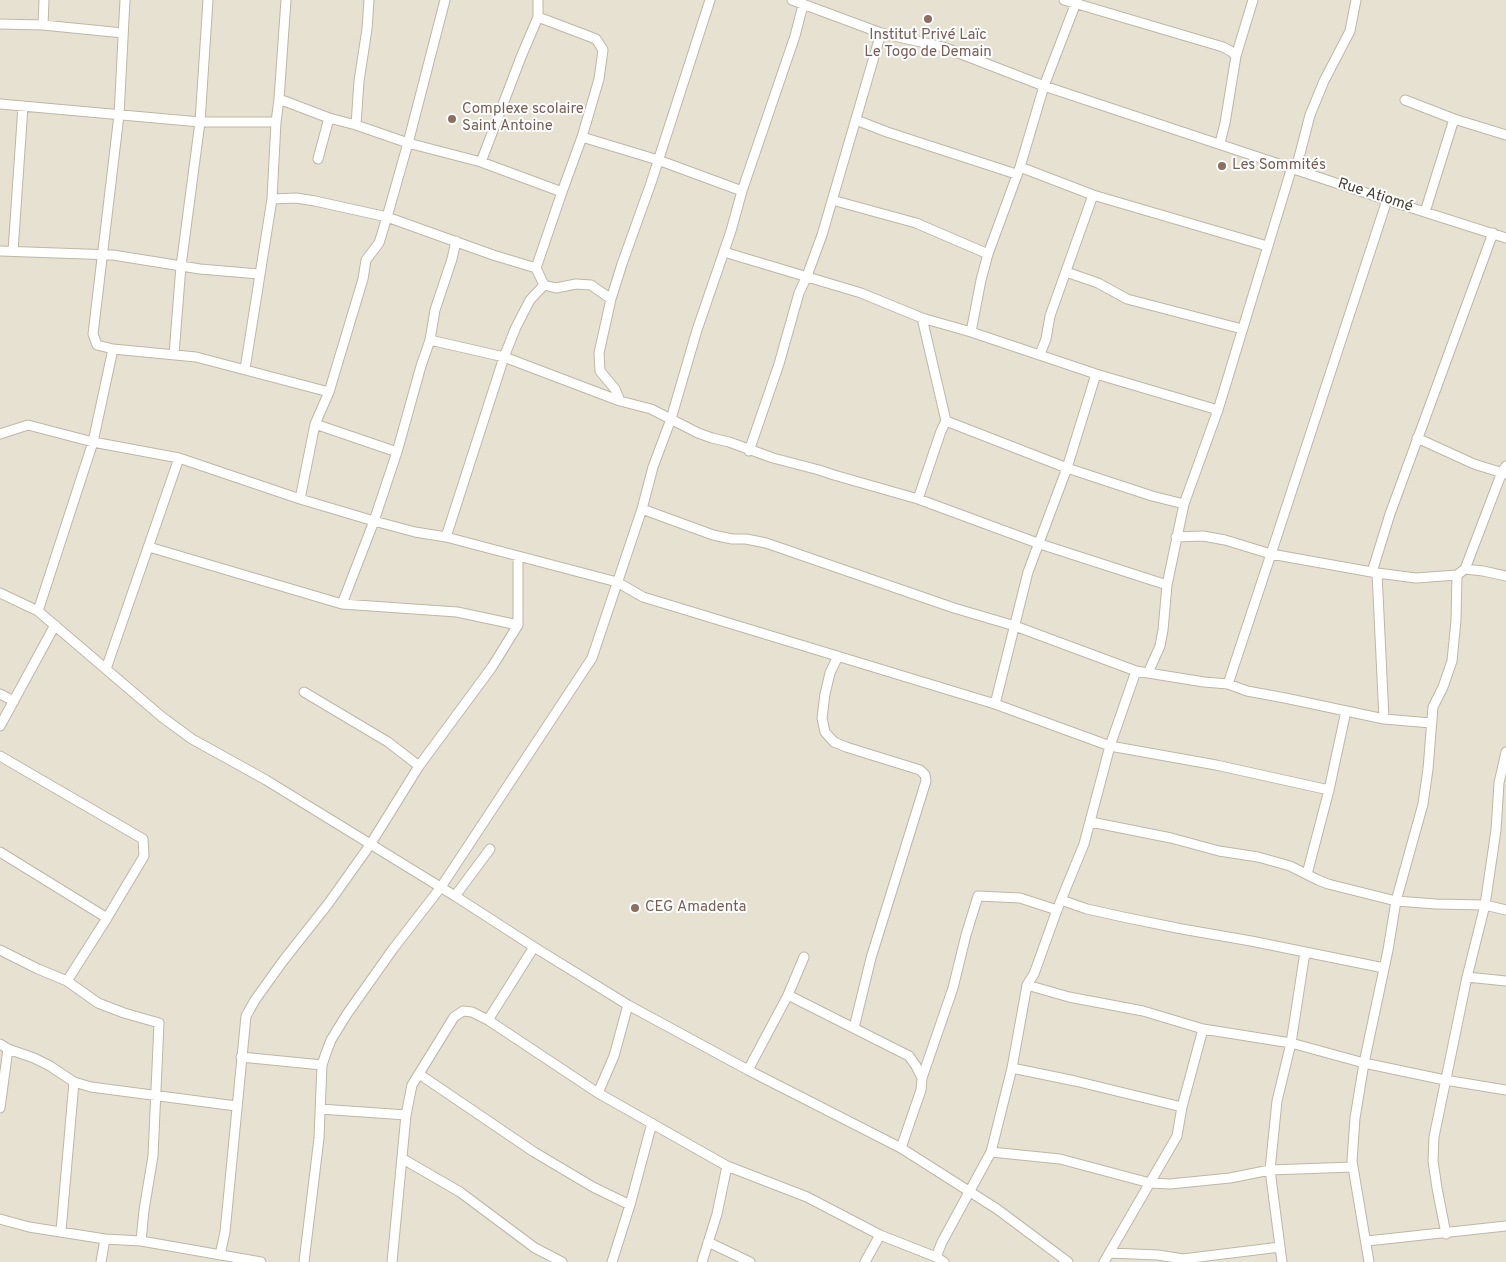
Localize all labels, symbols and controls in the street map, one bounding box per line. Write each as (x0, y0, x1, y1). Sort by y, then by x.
marker: Institut Privé Laïc Le Togo de Demain (922, 13, 934, 25)
place label: Institut Privé Laïc Le Togo de Demain (864, 27, 992, 62)
place label: Complexe scolaire Saint Antoine (462, 101, 584, 136)
marker: Complexe scolaire Saint Antoine (446, 113, 458, 125)
place label: Les Sommités (1232, 157, 1326, 175)
marker: Les Sommités (1216, 160, 1228, 172)
street label: Rue Atiomé (1335, 175, 1415, 217)
place label: CEG Amadenta (645, 899, 746, 917)
marker: CEG Amadenta (629, 902, 641, 914)

